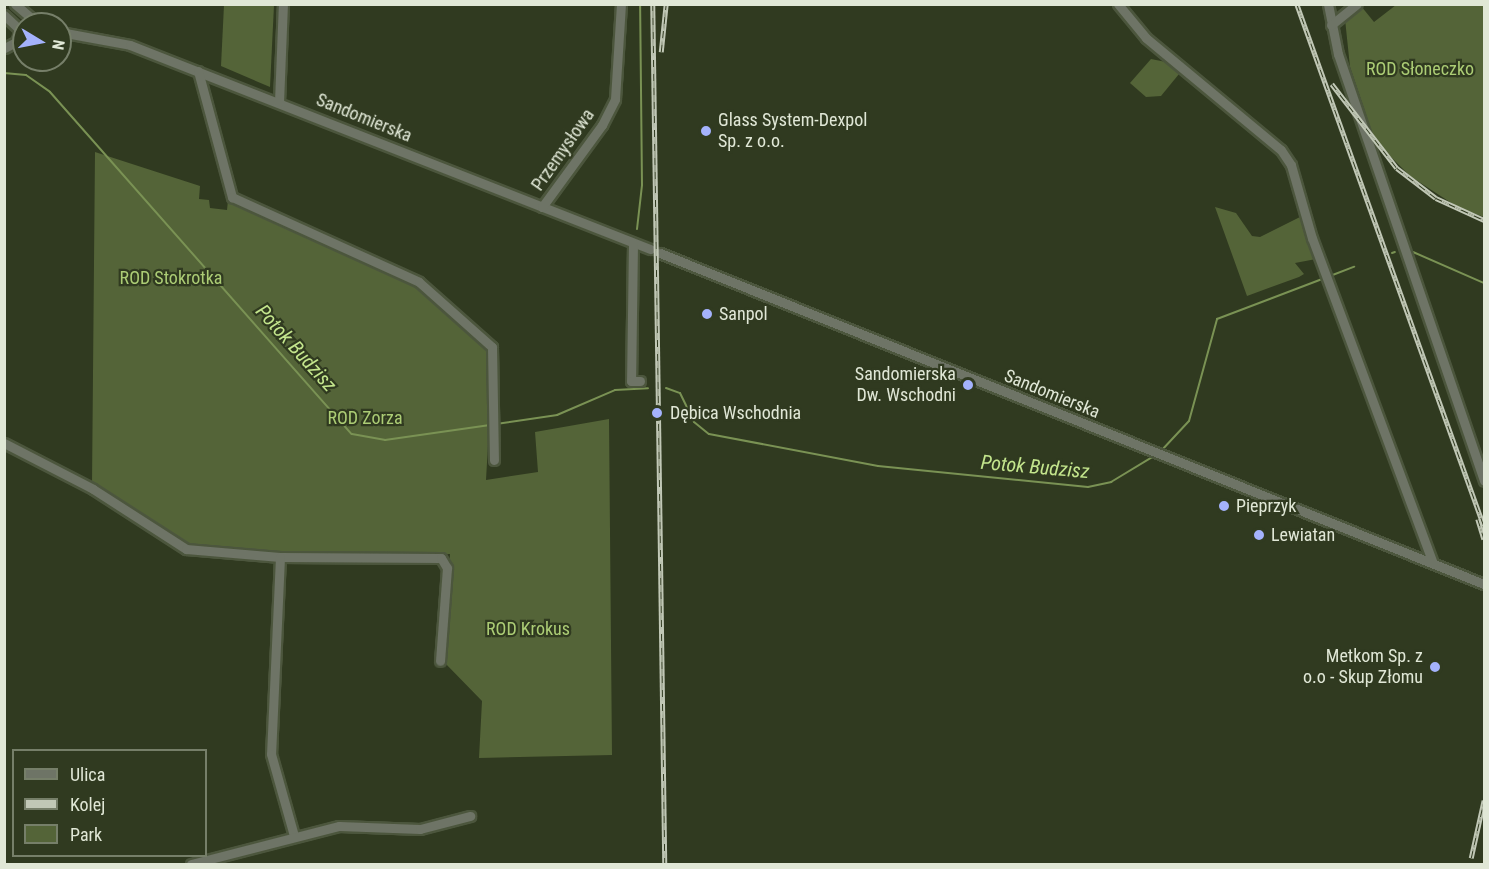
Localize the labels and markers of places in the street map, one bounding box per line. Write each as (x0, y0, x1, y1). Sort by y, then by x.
place label: Glass System-Dexpol Sp. z o.o. (718, 110, 867, 152)
marker: Glass System-Dexpol Sp. z o.o. (699, 124, 713, 138)
place label: Sanpol (719, 303, 768, 325)
marker: Sanpol (700, 307, 714, 321)
place label: Sandomierska Dw. Wschodni (855, 364, 956, 406)
marker: Sandomierska Dw. Wschodni (961, 378, 975, 392)
place label: Dębica Wschodnia (670, 402, 801, 424)
marker: Dębica Wschodnia (648, 404, 666, 422)
place label: Pieprzyk (1236, 495, 1296, 517)
marker: Pieprzyk (1217, 499, 1231, 513)
place label: Lewiatan (1271, 524, 1335, 546)
marker: Lewiatan (1252, 528, 1266, 542)
place label: Metkom Sp. z o.o - Skup Złomu (1303, 646, 1423, 688)
marker: Metkom Sp. z o.o - Skup Złomu (1428, 660, 1442, 674)

